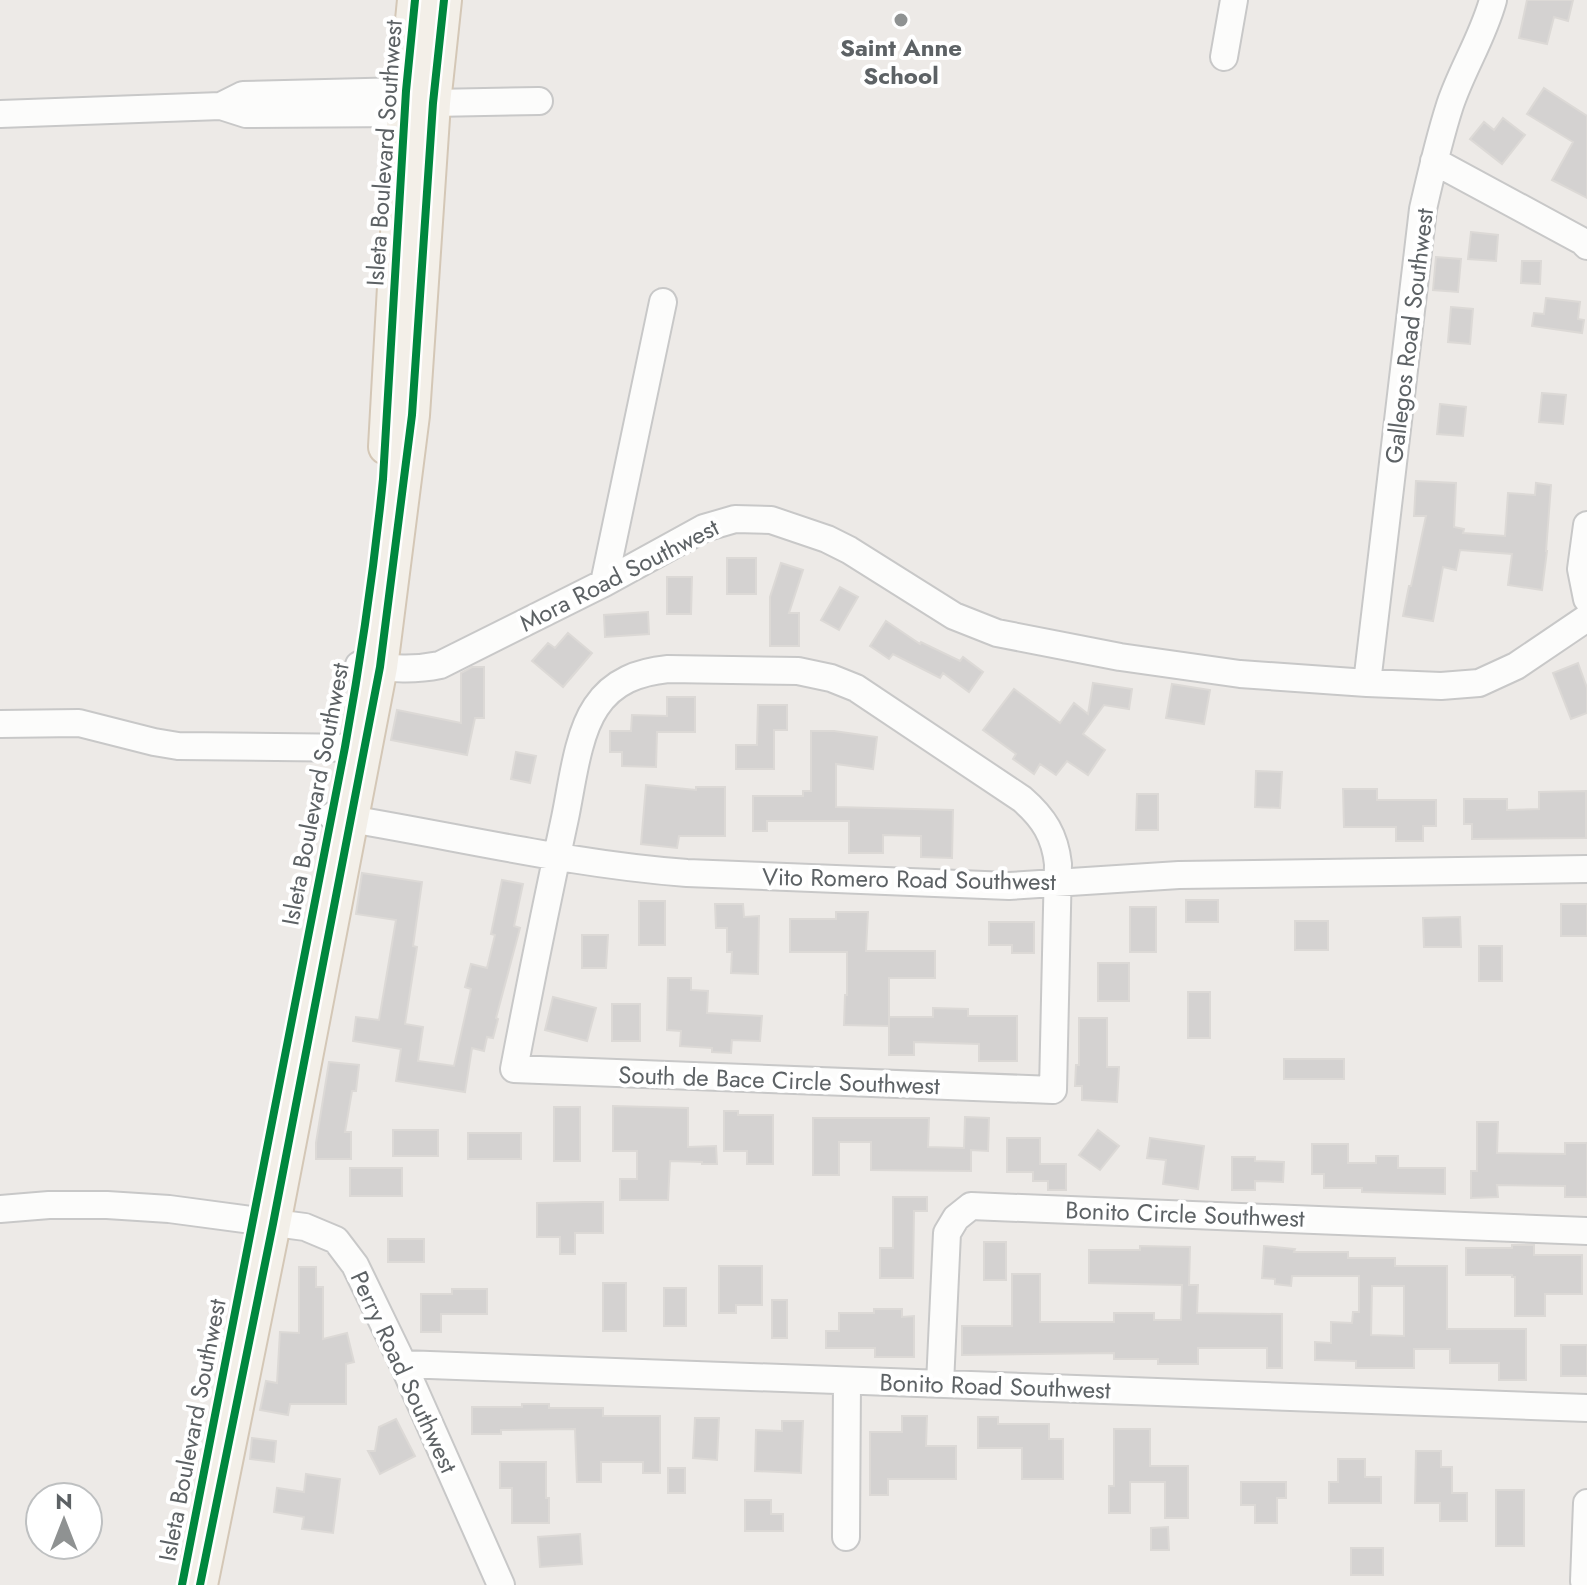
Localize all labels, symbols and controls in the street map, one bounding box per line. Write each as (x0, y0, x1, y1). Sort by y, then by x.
marker: Saint Anne School (892, 11, 910, 29)
street label: Isleta Boulevard Southwest (357, 19, 411, 287)
place label: Saint Anne School (840, 30, 962, 93)
street label: Gallegos Road Southwest (1376, 206, 1442, 466)
street label: Mora Road Southwest (513, 510, 725, 640)
street label: Isleta Boulevard Southwest (272, 660, 358, 928)
street label: Vito Romero Road Southwest (762, 859, 1056, 899)
street label: South de Bace Circle Southwest (618, 1057, 941, 1103)
street label: Bonito Circle Southwest (1065, 1192, 1305, 1236)
street label: Perry Road Southwest (342, 1265, 466, 1479)
street label: Isleta Boulevard Southwest (149, 1296, 235, 1564)
street label: Bonito Road Southwest (879, 1364, 1111, 1408)
north arrow (24, 1481, 104, 1561)
text: N (55, 1485, 73, 1517)

